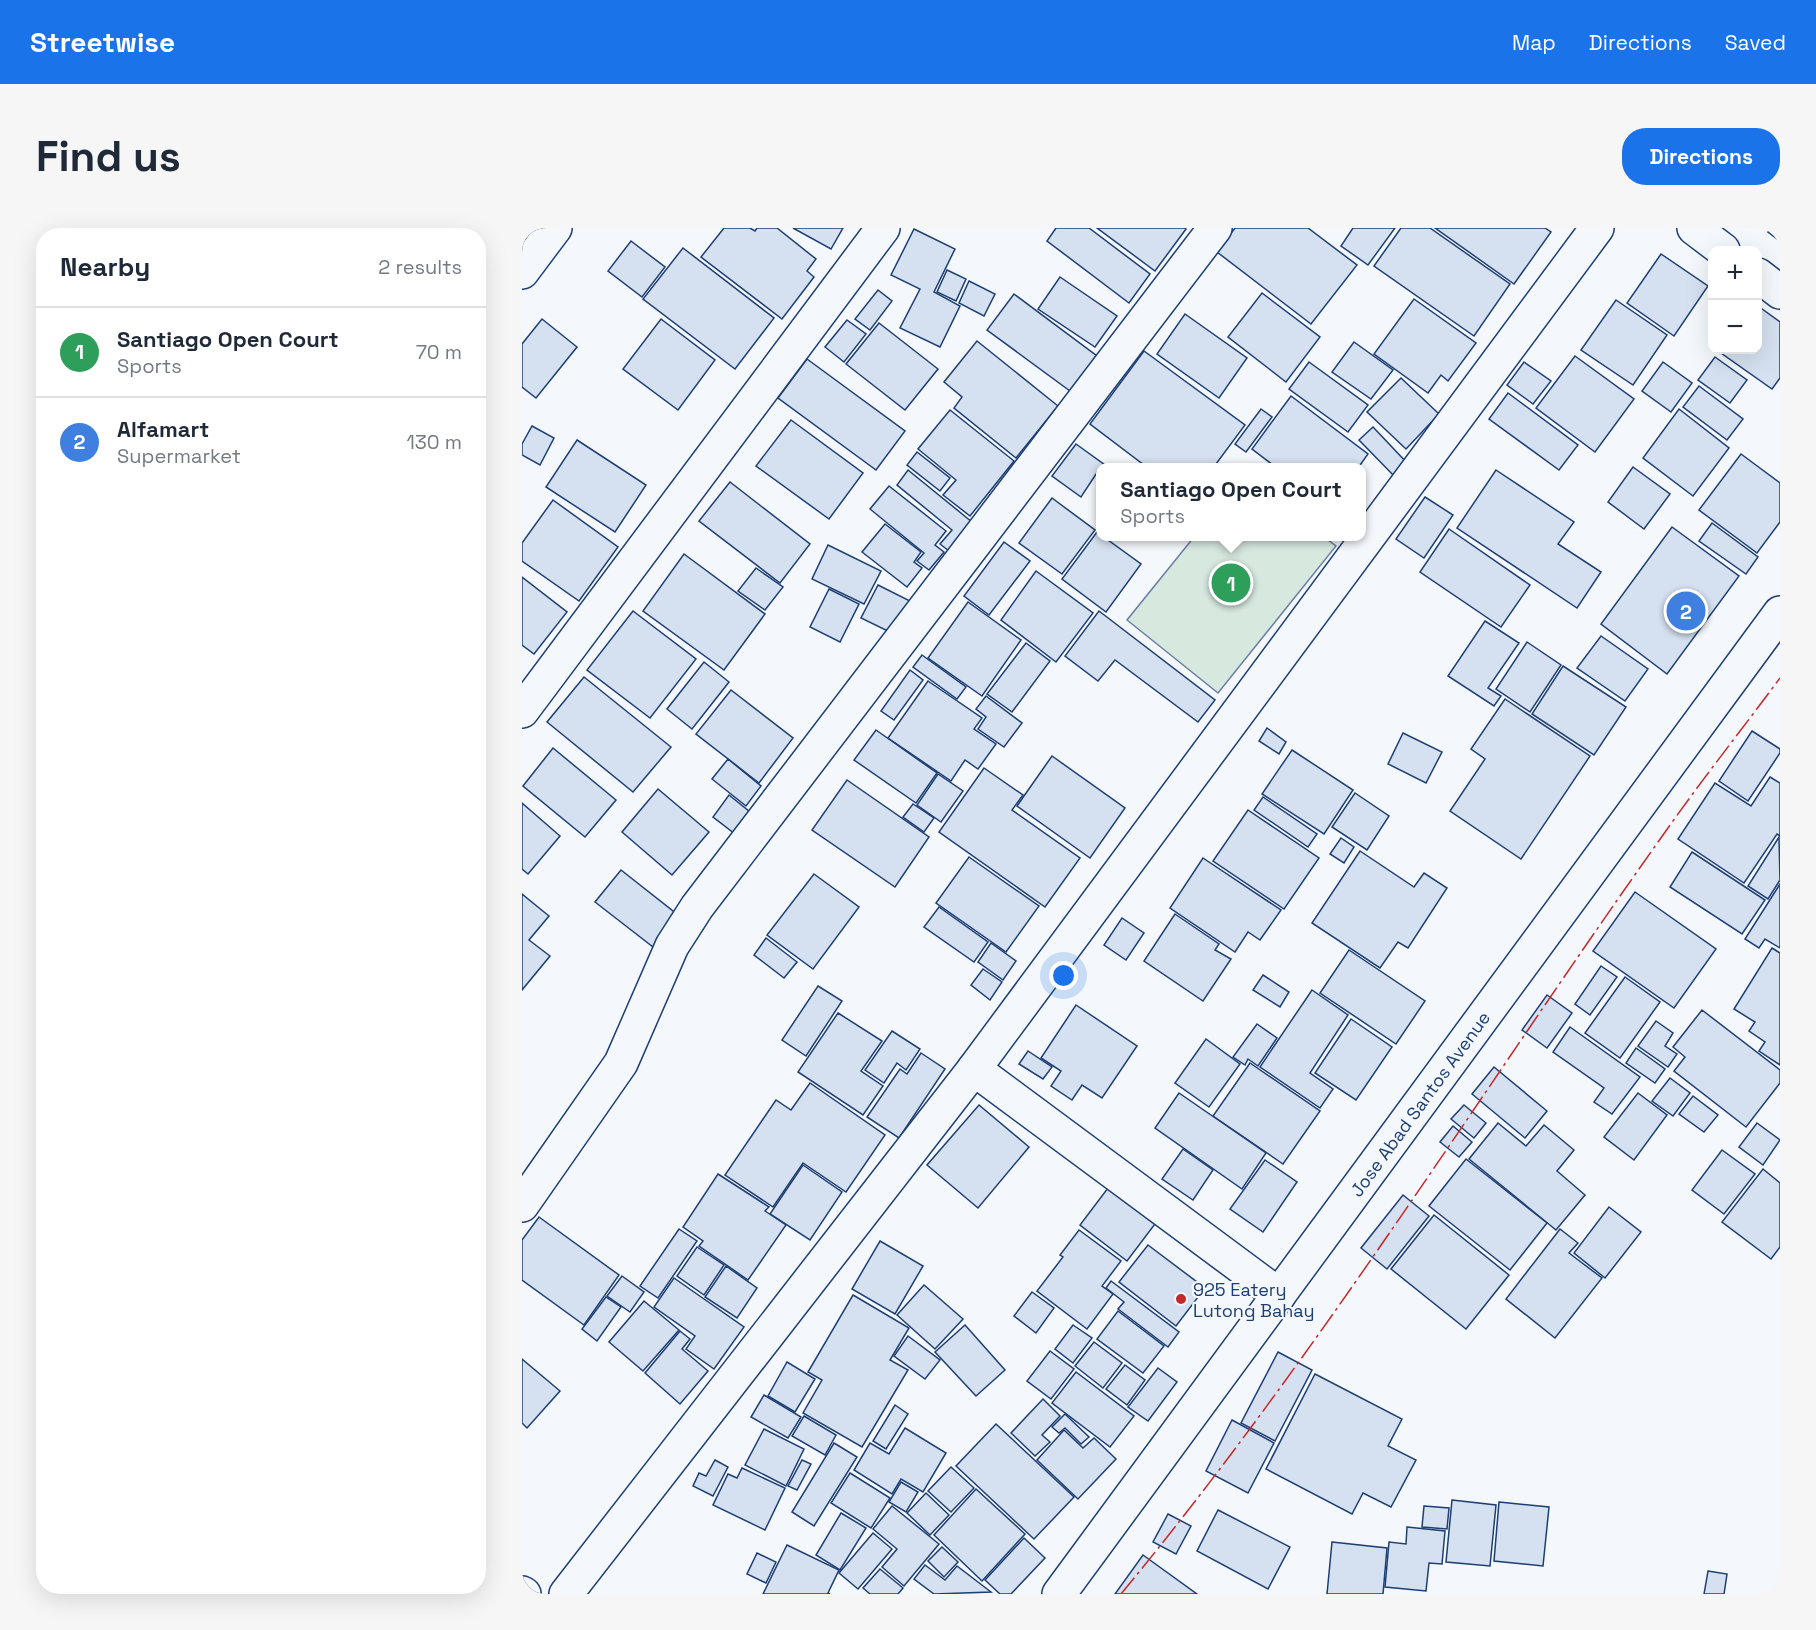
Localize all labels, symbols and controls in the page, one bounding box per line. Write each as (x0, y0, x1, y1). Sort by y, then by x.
text: Streetwise (30, 24, 175, 60)
text: Map (1512, 29, 1556, 56)
text: Directions (1589, 29, 1692, 56)
text: Saved (1725, 29, 1786, 56)
button: Directions (1622, 128, 1780, 185)
text: Find us (36, 130, 181, 183)
map controls (1708, 246, 1762, 354)
button: + (1708, 246, 1762, 300)
text: Nearby (60, 250, 150, 284)
text: 2 results (378, 254, 462, 280)
button: − (1708, 300, 1762, 354)
text: Santiago Open Court (117, 325, 338, 353)
text: 1 (75, 339, 84, 365)
text: 70 m (416, 339, 462, 365)
text: Sports (117, 353, 182, 379)
text: Alfamart (117, 415, 209, 443)
text: 2 (74, 429, 85, 455)
text: 130 m (406, 429, 462, 455)
text: Supermarket (117, 443, 241, 469)
popup (1096, 463, 1366, 541)
text: Santiago Open Court (1120, 475, 1342, 503)
text: Sports (1120, 503, 1185, 529)
pin: 1 (1212, 560, 1250, 606)
pin: 2 (1666, 588, 1706, 634)
your location (1049, 961, 1078, 990)
street label: Jose Abad Santos Avenue (1345, 1007, 1495, 1201)
place label: 925 Eatery Lutong Bahay (1193, 1278, 1314, 1322)
marker: 925 Eatery Lutong Bahay (1174, 1292, 1188, 1306)

